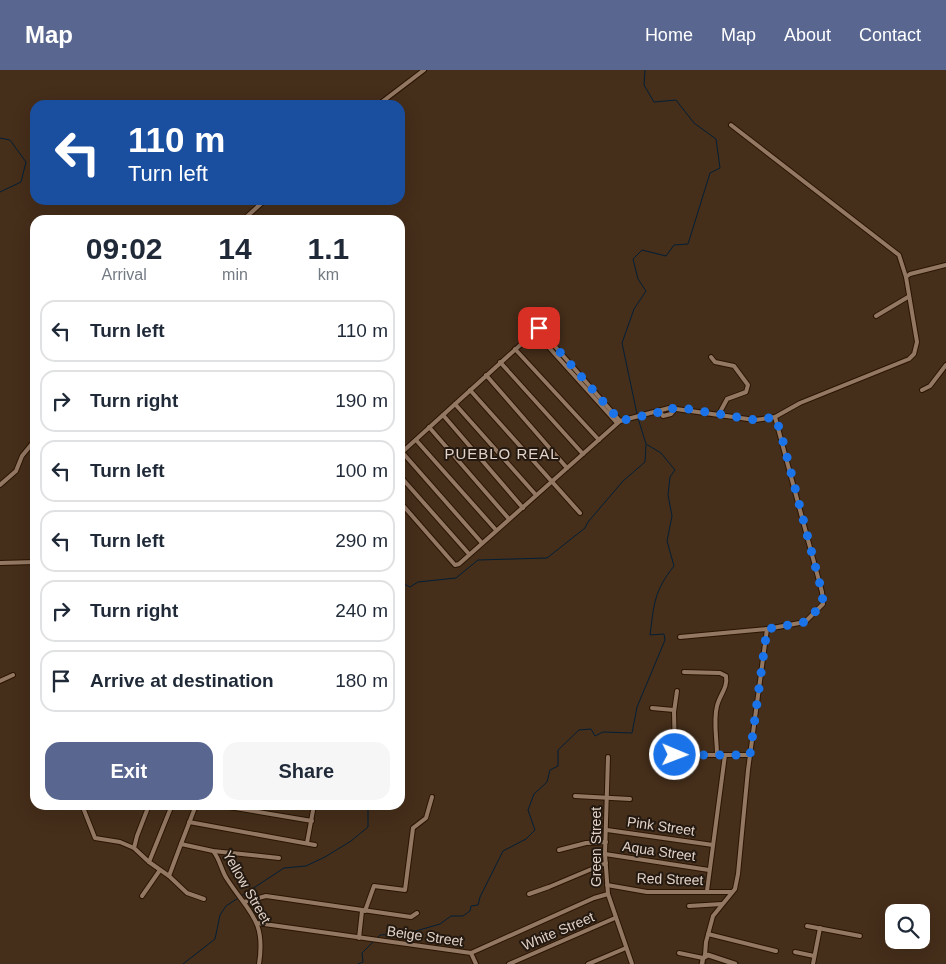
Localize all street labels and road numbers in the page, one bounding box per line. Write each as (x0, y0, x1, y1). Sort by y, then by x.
street label: Green Street (588, 807, 604, 887)
street label: Pink Street (626, 813, 696, 839)
street label: Aqua Street (621, 838, 697, 864)
street label: Yellow Street (220, 848, 274, 926)
street label: Red Street (636, 870, 704, 888)
street label: White Street (519, 909, 597, 953)
street label: Beige Street (386, 923, 464, 949)

